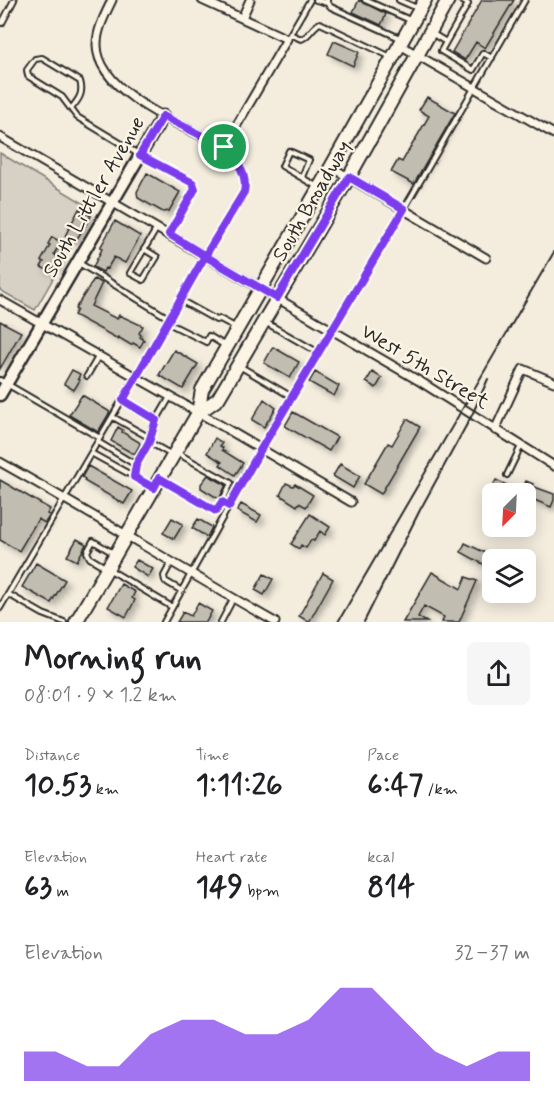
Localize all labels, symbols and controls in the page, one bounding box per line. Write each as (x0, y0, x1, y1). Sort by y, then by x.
street label: South Littler Avenue (36, 111, 152, 283)
pin (198, 121, 249, 172)
icon: arrive (207, 130, 240, 163)
street label: South Broadway (266, 135, 358, 267)
street label: West 5th Street (356, 318, 495, 417)
north arrow (482, 483, 536, 537)
map controls (482, 483, 536, 603)
button: layers (482, 549, 536, 603)
text: Morning run (24, 637, 202, 681)
button: share (467, 642, 530, 705)
text: 08:01 · 9 × 1.2 km (24, 682, 177, 709)
text: Distance (24, 745, 80, 766)
text: Time (196, 745, 229, 766)
text: Pace (367, 745, 399, 766)
text: 10.53 (24, 766, 92, 805)
text: 1:11:26 (196, 766, 283, 805)
text: 6:47 (367, 766, 423, 805)
text: km (92, 779, 119, 800)
text: /km (423, 779, 458, 800)
text: Elevation (24, 847, 87, 868)
text: Heart rate (196, 847, 268, 868)
text: kcal (367, 847, 394, 868)
text: 63 (24, 868, 52, 907)
text: 149 (196, 868, 243, 907)
text: 814 (367, 868, 415, 907)
text: m (52, 881, 69, 902)
text: bpm (243, 881, 280, 902)
text: Elevation (24, 940, 103, 967)
text: 32–37 m (455, 940, 530, 967)

